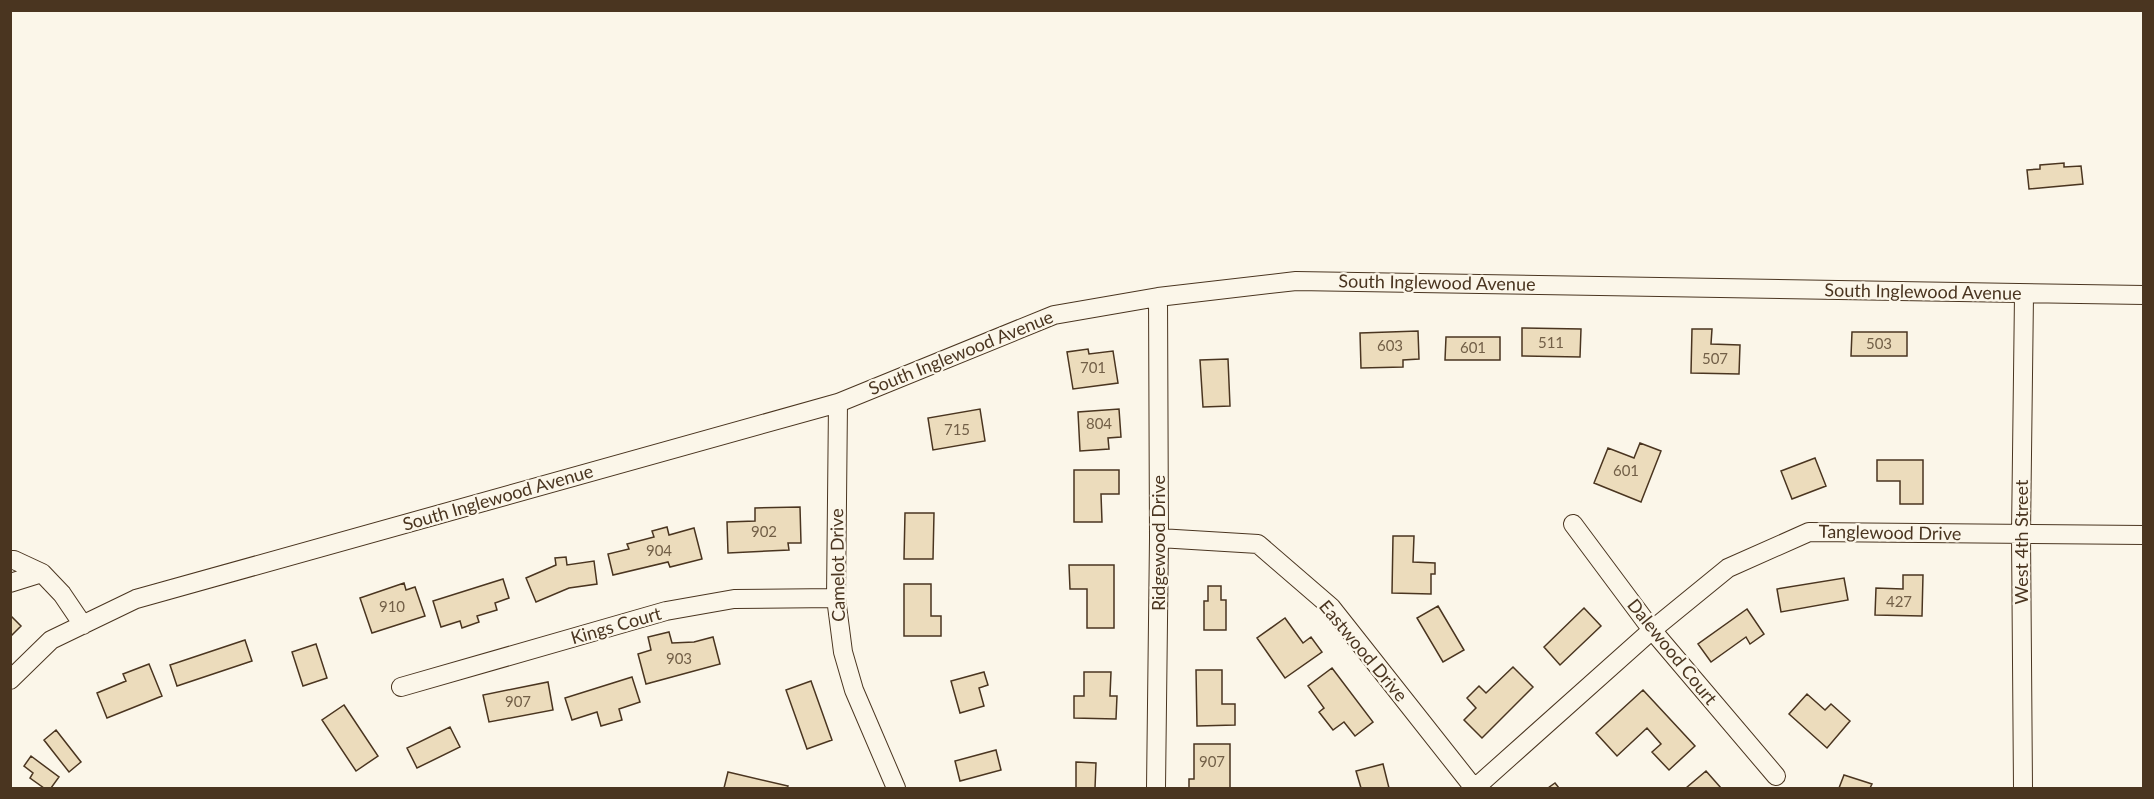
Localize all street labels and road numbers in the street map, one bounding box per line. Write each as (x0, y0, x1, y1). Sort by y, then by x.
street label: South Inglewood Avenue (1338, 269, 1536, 295)
street label: South Inglewood Avenue (1824, 278, 2022, 304)
street label: South Inglewood Avenue (865, 305, 1056, 399)
street label: South Inglewood Avenue (400, 459, 596, 535)
street label: Ridgewood Drive (1147, 475, 1169, 611)
street label: West 4th Street (2010, 479, 2032, 604)
street label: Camelot Drive (825, 508, 849, 622)
street label: Tanglewood Drive (1819, 520, 1962, 544)
street label: Dalewood Court (1623, 594, 1723, 709)
street label: Eastwood Drive (1315, 595, 1413, 706)
street label: Kings Court (568, 601, 664, 648)

